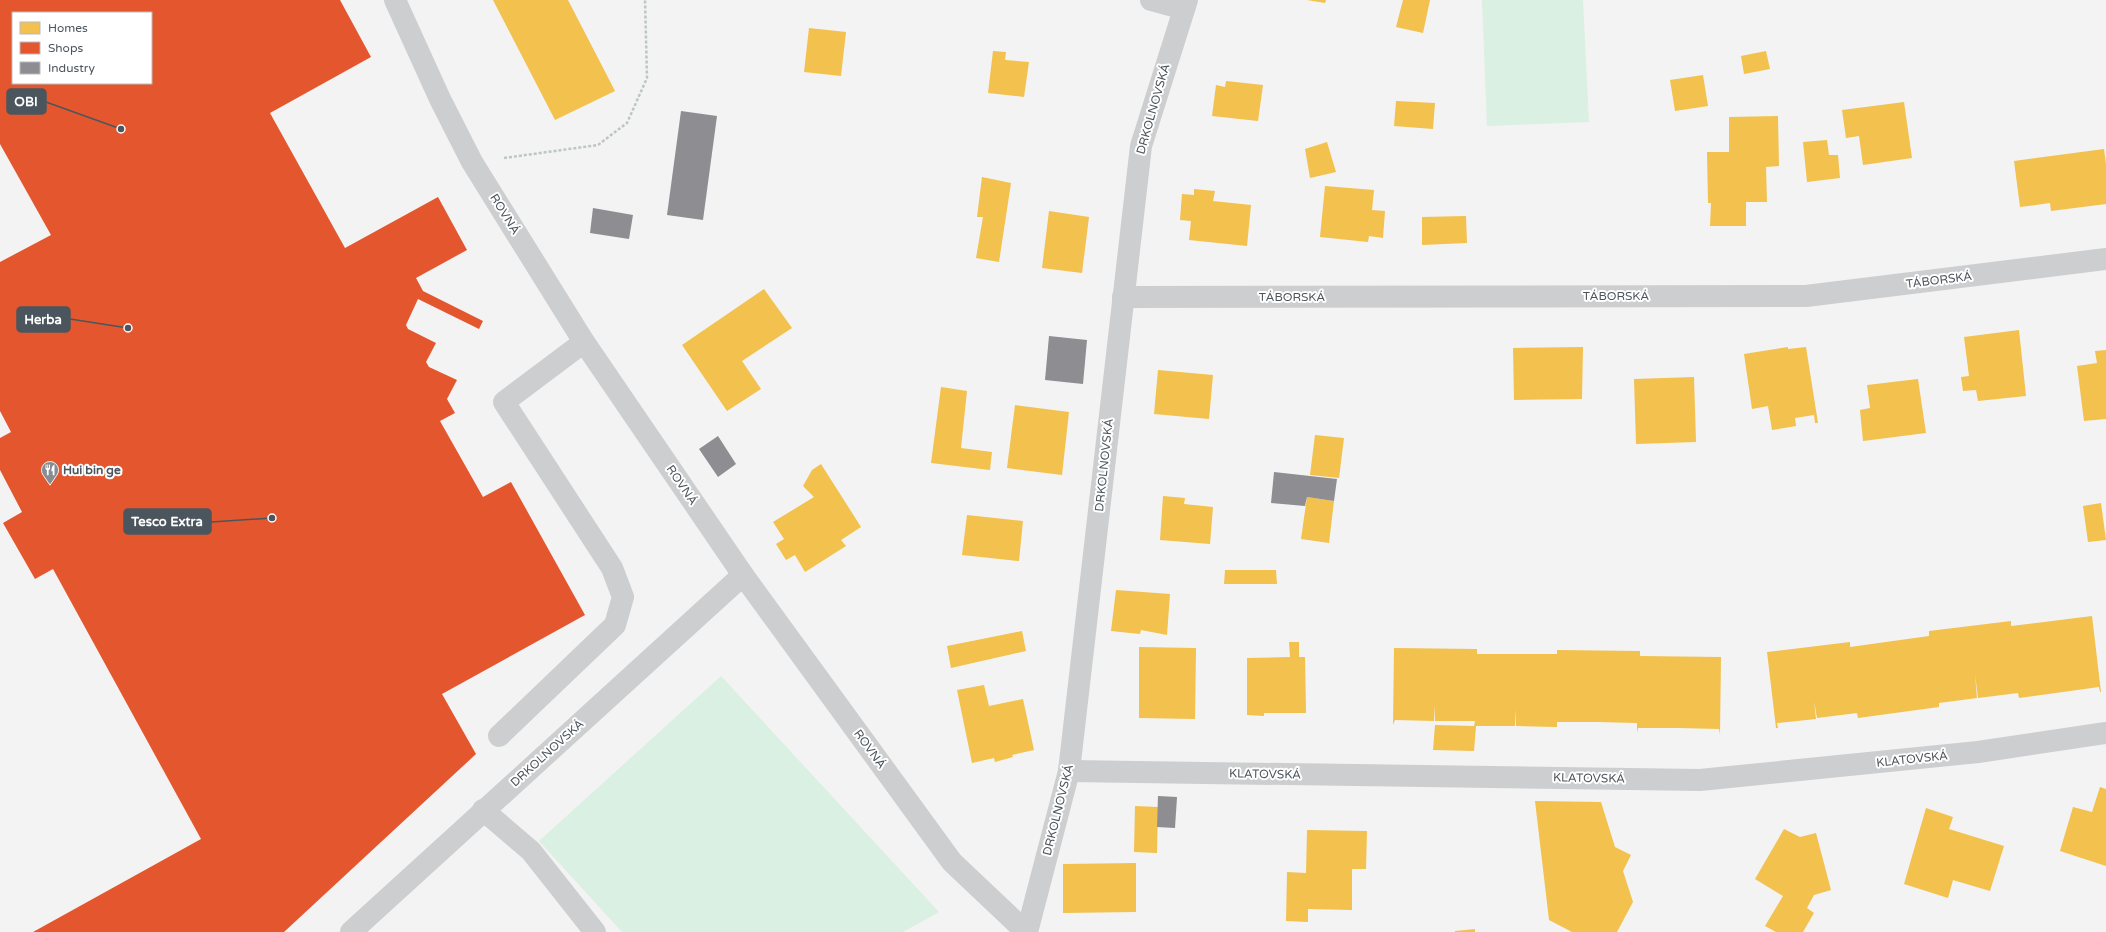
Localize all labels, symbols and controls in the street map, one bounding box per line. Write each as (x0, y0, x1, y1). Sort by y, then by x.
legend (12, 12, 152, 84)
text: Homes (48, 21, 88, 35)
text: Shops (48, 41, 83, 55)
text: Industry (48, 61, 95, 75)
street label: DRKOLNOVSKÁ (1133, 62, 1173, 156)
callout: OBI (7, 89, 46, 114)
text: OBI (14, 94, 38, 110)
street label: ROVNÁ (487, 191, 523, 237)
street label: TÁBORSKÁ (1905, 269, 1973, 291)
street label: TÁBORSKÁ (1583, 289, 1649, 303)
street label: TÁBORSKÁ (1259, 290, 1325, 304)
callout: Herba (17, 307, 70, 332)
text: Herba (24, 312, 62, 328)
street label: DRKOLNOVSKÁ (1092, 418, 1116, 512)
restaurant icon: Hui bin ge (40, 460, 60, 485)
street label: ROVNÁ (664, 462, 700, 508)
place label: Hui bin ge (63, 463, 121, 478)
callout: Tesco Extra (124, 509, 211, 534)
text: Tesco Extra (130, 514, 203, 530)
street label: DRKOLNOVSKÁ (508, 716, 586, 789)
street label: ROVNÁ (851, 727, 889, 771)
street label: KLATOVSKÁ (1875, 748, 1949, 770)
street label: DRKOLNOVSKÁ (1040, 763, 1076, 857)
street label: KLATOVSKÁ (1229, 766, 1301, 782)
street label: KLATOVSKÁ (1553, 770, 1625, 786)

